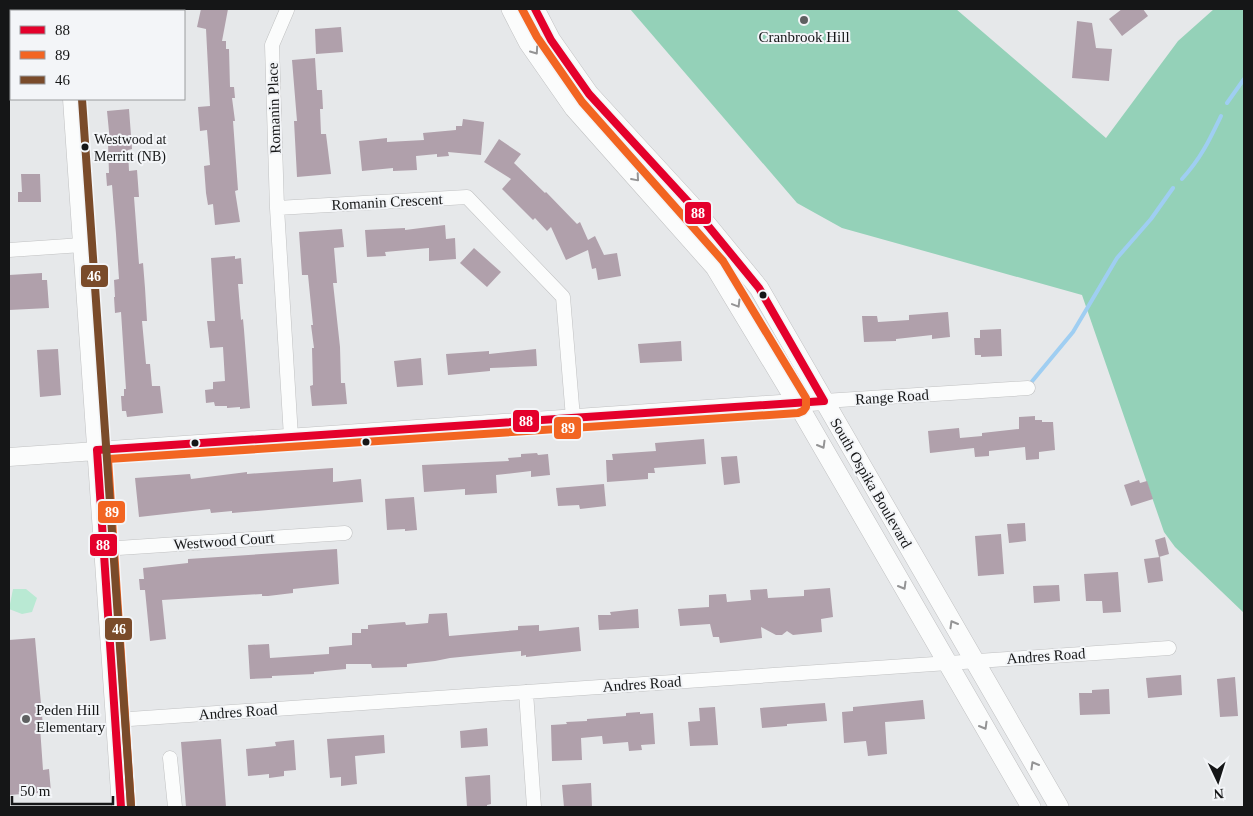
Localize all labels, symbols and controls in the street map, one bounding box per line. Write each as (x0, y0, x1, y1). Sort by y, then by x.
legend (10, 10, 185, 100)
marker: Cranbrook Hill (798, 14, 810, 26)
text: 88 (55, 22, 70, 38)
place label: Cranbrook Hill (758, 29, 850, 45)
one-way arrow (529, 45, 538, 55)
text: 89 (55, 47, 70, 63)
street label: Romanin Place (264, 62, 284, 154)
text: 46 (55, 72, 71, 88)
place label: Westwood at Merritt (NB) (94, 132, 166, 165)
marker: Westwood at Merritt (NB) (80, 142, 90, 152)
one-way arrow (630, 172, 639, 181)
street label: Romanin Crescent (331, 191, 444, 213)
line badge: 88 (684, 201, 712, 225)
text: 88 (691, 206, 705, 221)
line badge: 46 (80, 264, 109, 288)
text: 46 (87, 269, 101, 284)
unlabelled marker (758, 290, 768, 300)
one-way arrow (731, 299, 741, 308)
street label: Range Road (855, 386, 930, 408)
line badge: 88 (512, 409, 540, 433)
text: 88 (519, 414, 533, 429)
street label: South Ospika Boulevard (827, 415, 915, 551)
line badge: 89 (553, 416, 582, 440)
text: 89 (561, 421, 575, 436)
unlabelled marker (361, 437, 371, 447)
unlabelled marker (190, 438, 200, 448)
one-way arrow (815, 439, 825, 448)
line badge: 89 (97, 500, 126, 524)
text: 89 (105, 505, 119, 520)
street label: Westwood Court (173, 529, 276, 552)
line badge: 88 (89, 533, 118, 557)
text: 88 (96, 538, 110, 553)
one-way arrow (897, 580, 907, 589)
line badge: 46 (104, 617, 133, 641)
one-way arrow (949, 621, 959, 630)
text: 46 (112, 622, 126, 637)
street label: Andres Road (1006, 645, 1086, 667)
street label: Andres Road (602, 673, 682, 695)
street label: Andres Road (198, 701, 278, 723)
place label: Peden Hill Elementary (36, 702, 106, 735)
marker: Peden Hill Elementary (20, 713, 32, 725)
one-way arrow (978, 721, 988, 730)
north arrow (1193, 756, 1243, 806)
one-way arrow (1031, 761, 1041, 770)
scale bar (12, 774, 114, 806)
text: 50 m (20, 783, 51, 799)
text: N (1213, 786, 1224, 801)

